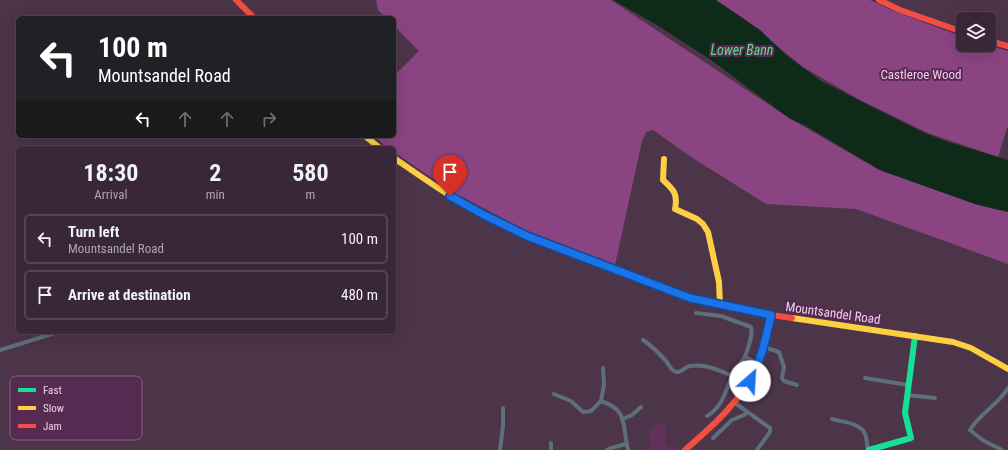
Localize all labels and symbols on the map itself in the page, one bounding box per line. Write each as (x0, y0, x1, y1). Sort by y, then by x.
water label: Lower Bann (711, 42, 773, 58)
park label: Castleroe Wood (880, 67, 962, 82)
pin (433, 155, 467, 196)
street label: Mountsandel Road (785, 299, 881, 327)
position arrow (729, 360, 771, 402)
legend (10, 376, 142, 440)
text: Fast (43, 384, 62, 397)
text: Slow (43, 402, 64, 415)
text: Jam (43, 420, 62, 433)

